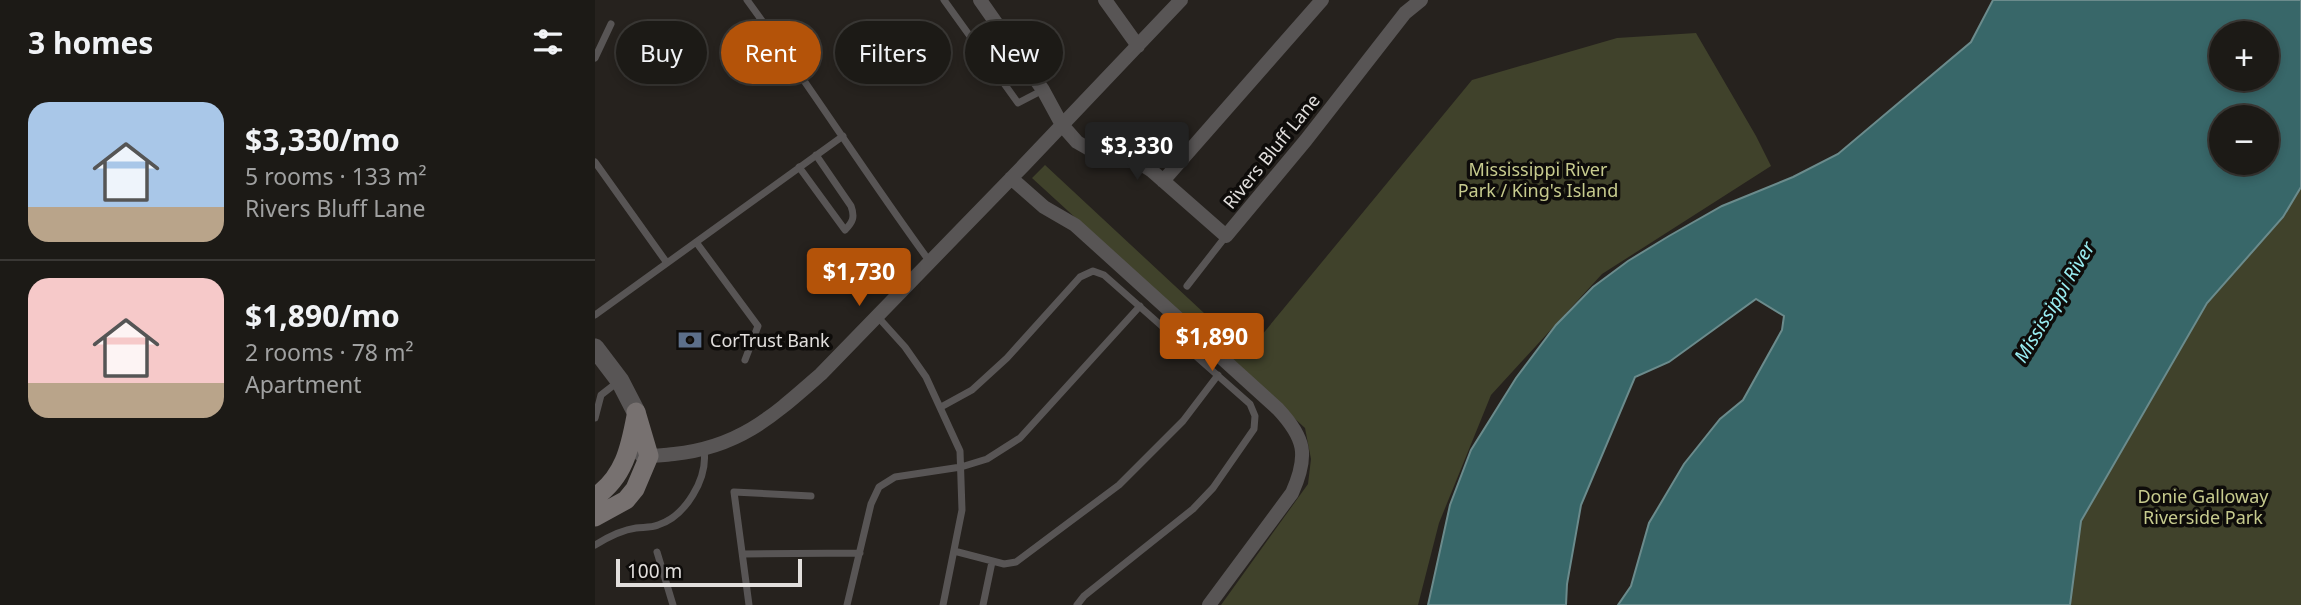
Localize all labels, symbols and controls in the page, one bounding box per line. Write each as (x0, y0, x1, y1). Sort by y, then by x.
chip: Buy (616, 21, 707, 84)
chip: Rent (721, 21, 821, 84)
chip: Filters (835, 21, 951, 84)
chip: New (965, 21, 1063, 84)
map controls (2209, 21, 2279, 175)
button: + (2209, 21, 2279, 91)
text: 3 homes (28, 22, 153, 63)
icon: filters (529, 23, 567, 61)
street label: Rivers Bluff Lane (1217, 89, 1325, 213)
button: − (2209, 105, 2279, 175)
text: $3,330/mo (245, 119, 400, 160)
pin: $3,330 (1080, 122, 1194, 182)
text: $3,330 (1101, 129, 1173, 161)
icon: home (84, 130, 168, 214)
park label: Mississippi River Park / King's Island (1458, 157, 1618, 202)
text: 5 rooms · 133 m² (245, 160, 427, 192)
text: Rivers Bluff Lane (245, 192, 425, 224)
water label: Mississippi River (2008, 235, 2101, 367)
pin: $1,730 (802, 248, 916, 308)
text: $1,730 (823, 255, 895, 287)
text: $1,890/mo (245, 295, 400, 336)
icon: home (84, 306, 168, 390)
pin: $1,890 (1155, 314, 1269, 373)
text: $1,890 (1176, 320, 1248, 352)
bank icon: CorTrust Bank (676, 326, 704, 354)
place label: CorTrust Bank (710, 328, 830, 352)
text: 2 rooms · 78 m² (245, 336, 414, 368)
text: Apartment (245, 368, 362, 400)
park label: Donie Galloway Riverside Park (2137, 484, 2269, 529)
scale bar (616, 556, 801, 588)
text: 100 m (627, 558, 682, 584)

